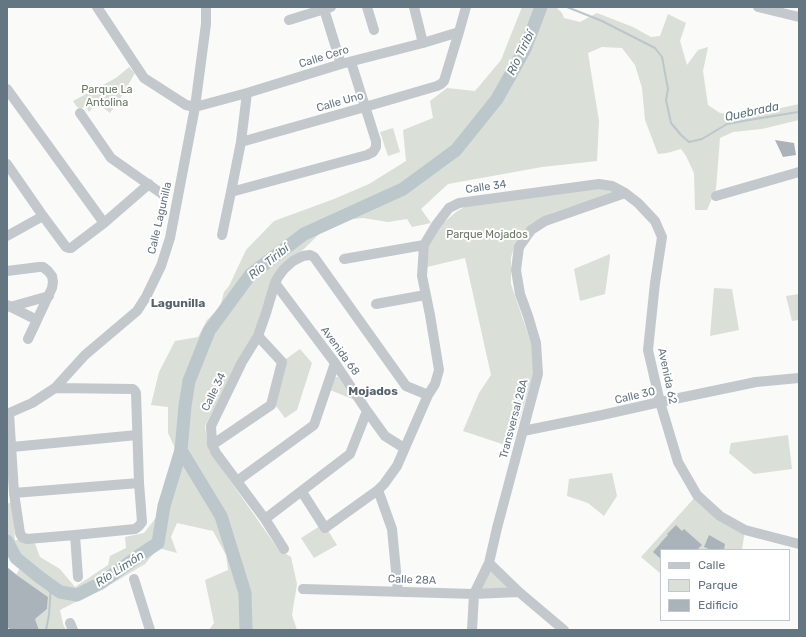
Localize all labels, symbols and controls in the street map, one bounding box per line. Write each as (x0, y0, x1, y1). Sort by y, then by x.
water label: Río Tiribí (504, 28, 538, 78)
street label: Calle Cero (297, 43, 351, 71)
park label: Parque La Antolina (81, 83, 133, 109)
street label: Calle Uno (315, 89, 365, 115)
water label: Quebrada (724, 99, 780, 125)
street label: Calle 34 (465, 178, 507, 196)
street label: Calle Lagunilla (145, 181, 175, 255)
park label: Parque Mojados (446, 228, 528, 242)
water label: Río Tiribí (246, 241, 292, 283)
district label: Lagunilla (151, 297, 205, 311)
street label: Avenida 68 (318, 324, 362, 378)
street label: Avenida 62 (655, 347, 679, 405)
street label: Calle 34 (199, 371, 229, 413)
street label: Transversal 28A (497, 378, 531, 460)
district label: Mojados (348, 385, 398, 399)
street label: Calle 30 (613, 385, 657, 407)
water label: Río Limón (93, 548, 147, 590)
legend (660, 549, 790, 621)
text: Calle (698, 558, 725, 572)
street label: Calle 28A (388, 573, 436, 587)
text: Parque (698, 578, 738, 592)
text: Edificio (698, 598, 738, 612)

